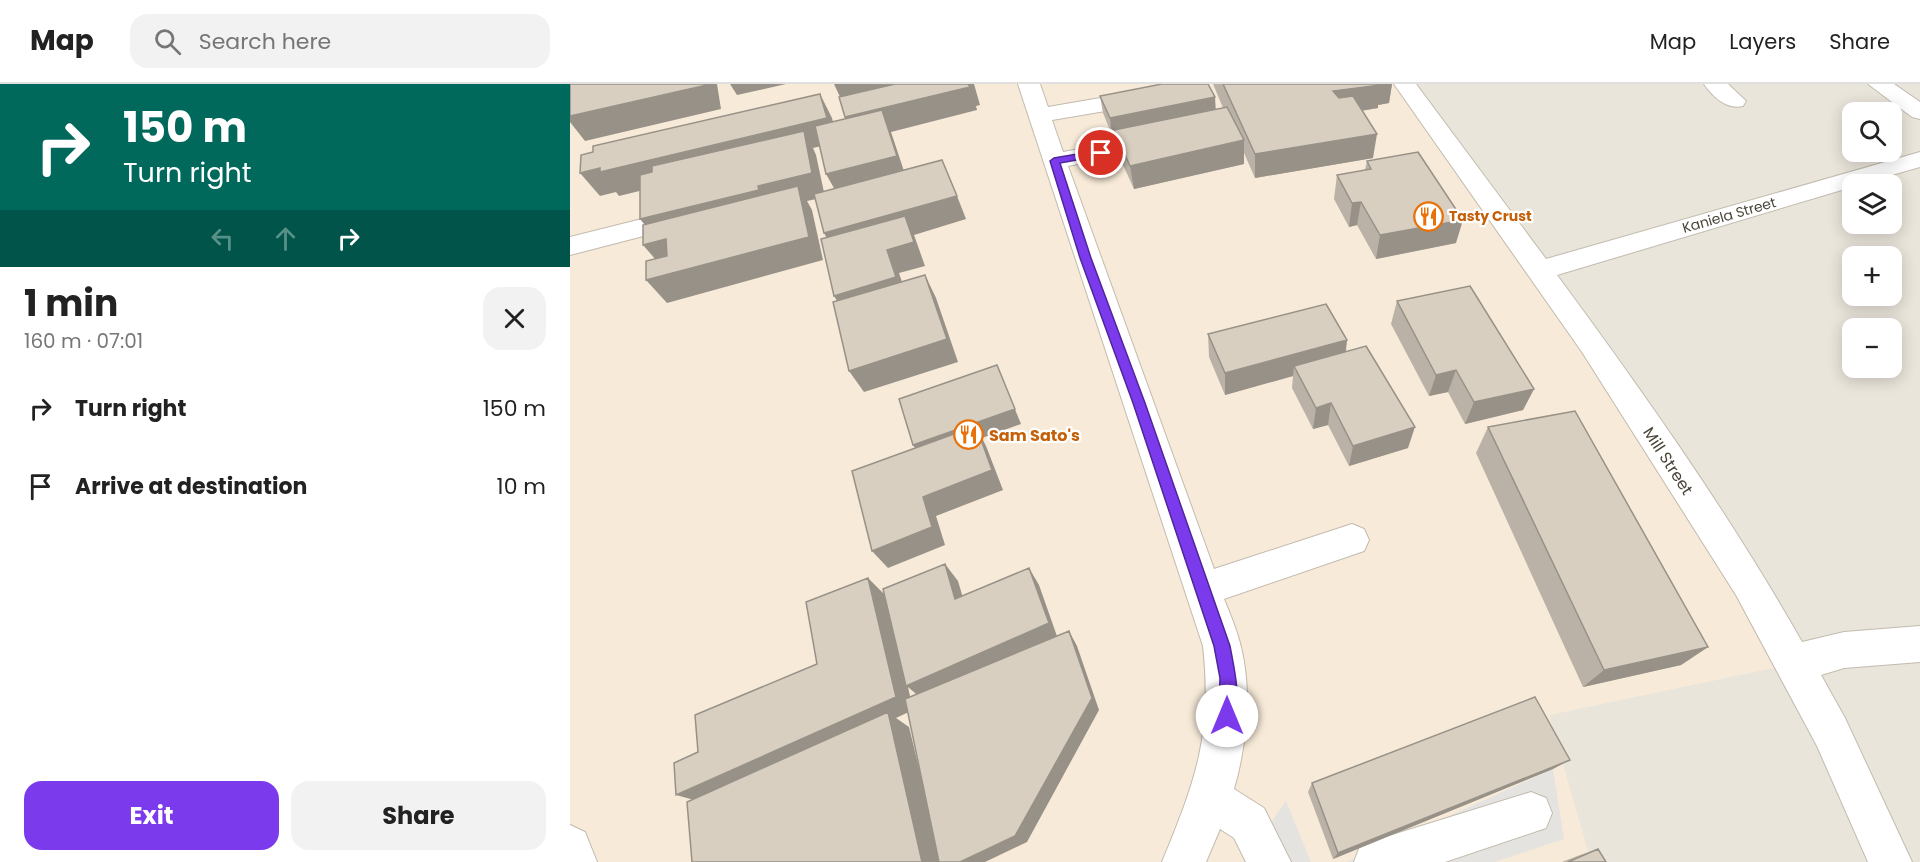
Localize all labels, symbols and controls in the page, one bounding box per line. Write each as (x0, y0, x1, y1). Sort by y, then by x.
search box (130, 14, 550, 68)
text: Map (30, 21, 94, 60)
icon: search (151, 25, 184, 58)
text: Search here (199, 26, 331, 57)
text: Map (1650, 27, 1696, 56)
text: Layers (1729, 27, 1796, 56)
text: Share (1829, 27, 1890, 56)
text: 150 m (123, 98, 247, 157)
map controls (1842, 102, 1902, 378)
button: search (1842, 102, 1902, 162)
icon: right (24, 108, 102, 186)
pin (1075, 127, 1126, 178)
icon: arrive (1084, 136, 1117, 169)
text: Turn right (123, 154, 252, 191)
button: layers (1842, 174, 1902, 234)
street label: Kaniela Street (1680, 192, 1778, 238)
restaurant icon: Tasty Crust (1412, 200, 1444, 232)
place label: Tasty Crust (1449, 206, 1532, 226)
icon: left (206, 222, 239, 255)
icon: ahead (269, 222, 302, 255)
icon: right (332, 222, 365, 255)
button: + (1842, 246, 1902, 306)
text: 1 min (24, 278, 118, 329)
button: close (483, 287, 546, 350)
button: − (1842, 318, 1902, 378)
text: 160 m · 07:01 (24, 327, 143, 355)
icon: right (24, 392, 57, 425)
text: Turn right (75, 393, 186, 424)
text: 150 m (483, 393, 546, 424)
restaurant icon: Sam Sato's (952, 419, 984, 451)
street label: Mill Street (1637, 423, 1699, 500)
place label: Sam Sato's (989, 424, 1080, 447)
icon: arrive (24, 470, 57, 503)
text: Arrive at destination (75, 471, 307, 502)
text: 10 m (497, 471, 546, 502)
position arrow (1195, 684, 1259, 748)
button: Exit (24, 781, 279, 850)
button: Share (291, 781, 546, 850)

